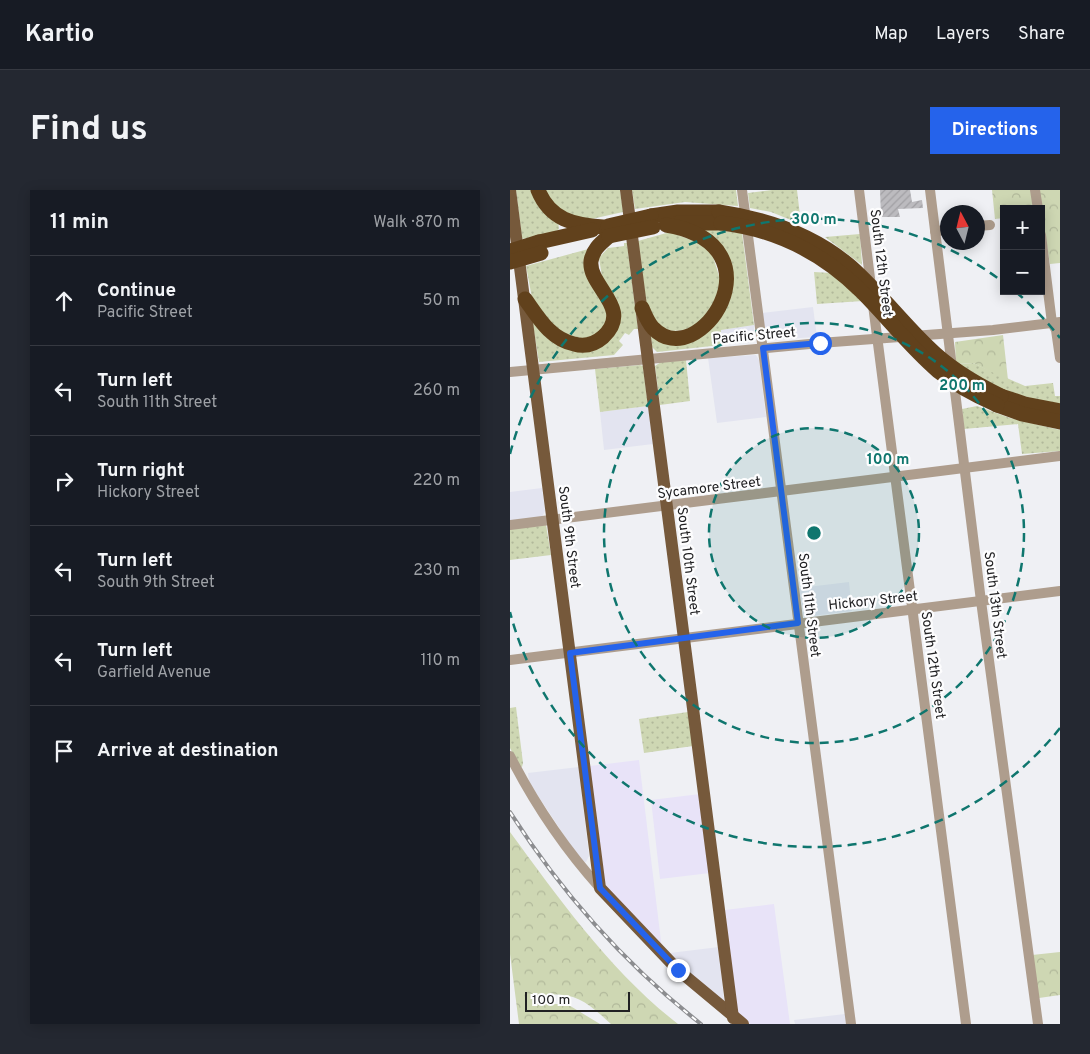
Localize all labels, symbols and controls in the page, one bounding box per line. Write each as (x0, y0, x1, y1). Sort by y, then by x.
text: Kartio (25, 20, 94, 50)
text: Map (874, 23, 908, 46)
text: Layers (936, 23, 990, 46)
text: Share (1018, 23, 1065, 46)
button: Directions (930, 107, 1060, 154)
text: Find us (30, 108, 148, 152)
north arrow (940, 205, 985, 250)
map controls (1000, 205, 1045, 295)
button: + (1000, 205, 1045, 250)
street label: South 12th Street (865, 208, 896, 318)
text: 11 min (50, 209, 109, 236)
text: 300 m (791, 211, 837, 230)
text: Walk · 870 m (373, 213, 460, 233)
button: − (1000, 250, 1045, 295)
text: Continue (97, 279, 176, 303)
icon: ahead (50, 287, 78, 315)
text: 50 m (423, 291, 460, 311)
text: Pacific Street (97, 303, 193, 323)
street label: Pacific Street (712, 324, 797, 349)
route start (809, 332, 832, 355)
text: Turn left (97, 369, 173, 393)
icon: left (50, 377, 78, 405)
text: 200 m (939, 377, 985, 396)
text: 260 m (413, 381, 460, 401)
text: South 11th Street (97, 393, 217, 413)
text: 100 m (867, 451, 909, 470)
text: Turn right (97, 459, 185, 483)
icon: right (50, 467, 78, 495)
text: 220 m (413, 471, 460, 491)
street label: Sycamore Street (656, 474, 762, 503)
text: Hickory Street (97, 483, 200, 503)
street label: South 9th Street (554, 485, 583, 589)
street label: South 10th Street (672, 506, 703, 616)
centre of rings (805, 524, 823, 542)
text: Turn left (97, 549, 173, 573)
street label: South 13th Street (979, 550, 1010, 660)
street label: South 11th Street (794, 552, 823, 658)
icon: left (50, 557, 78, 585)
text: 230 m (413, 561, 460, 581)
text: South 9th Street (97, 573, 215, 593)
street label: Hickory Street (828, 588, 919, 615)
street label: South 12th Street (917, 610, 948, 720)
text: Turn left (97, 639, 173, 663)
icon: left (50, 647, 78, 675)
text: 110 m (420, 651, 460, 671)
text: Garfield Avenue (97, 663, 211, 683)
icon: arrive (50, 737, 78, 765)
text: Arrive at destination (97, 739, 278, 763)
route end (667, 959, 690, 982)
scale bar (525, 989, 630, 1012)
text: 100 m (532, 992, 570, 1009)

